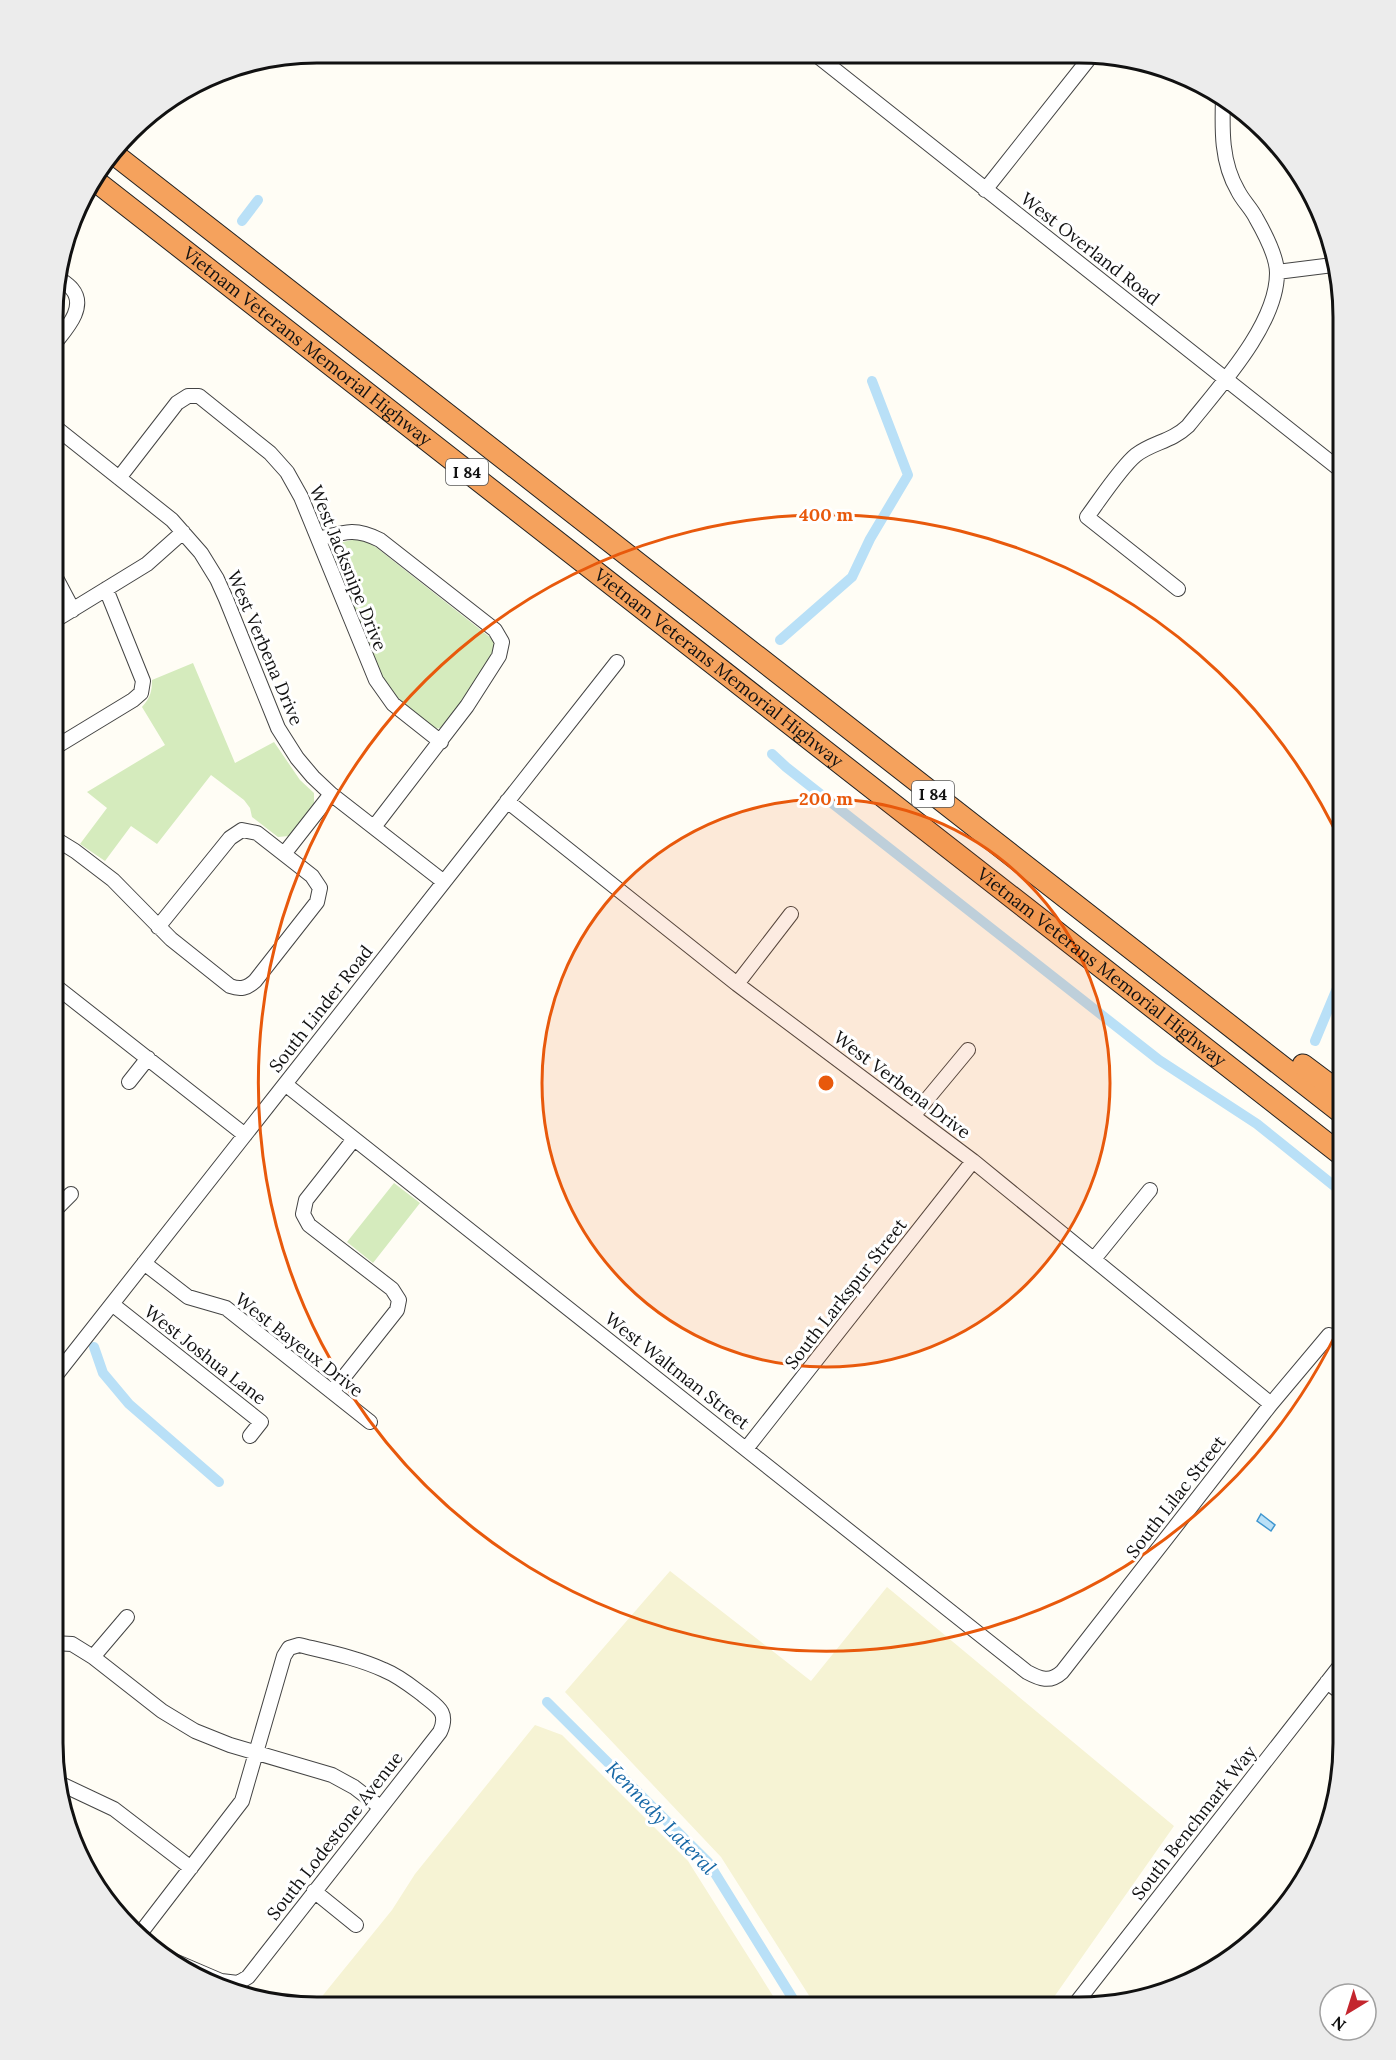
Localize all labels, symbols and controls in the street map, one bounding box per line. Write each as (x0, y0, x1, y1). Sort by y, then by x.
street label: West Overland Road (1016, 187, 1165, 310)
street label: Vietnam Veterans Memorial Highway (178, 241, 437, 451)
road number: I 84 (446, 459, 488, 485)
street label: West Jacksnipe Drive (305, 482, 392, 654)
text: 400 m (799, 503, 853, 526)
street label: Vietnam Veterans Memorial Highway (589, 562, 849, 772)
street label: West Verbena Drive (222, 567, 309, 729)
road number: I 84 (912, 781, 954, 807)
text: 200 m (799, 787, 853, 810)
street label: Vietnam Veterans Memorial Highway (972, 862, 1231, 1072)
street label: South Linder Road (264, 940, 378, 1077)
street label: West Verbena Drive (829, 1026, 976, 1144)
centre of rings (816, 1073, 836, 1093)
street label: South Larkspur Street (780, 1214, 912, 1374)
street label: West Bayeux Drive (231, 1287, 368, 1402)
street label: West Joshua Lane (140, 1300, 271, 1410)
street label: West Waltman Street (600, 1307, 754, 1434)
street label: South Lilac Street (1121, 1431, 1231, 1562)
street label: South Benchmark Way (1126, 1741, 1261, 1904)
street label: South Lodestone Avenue (262, 1747, 408, 1925)
water label: Kennedy Lateral (601, 1756, 722, 1880)
north arrow (1318, 1982, 1378, 2042)
text: N (1328, 2012, 1350, 2036)

